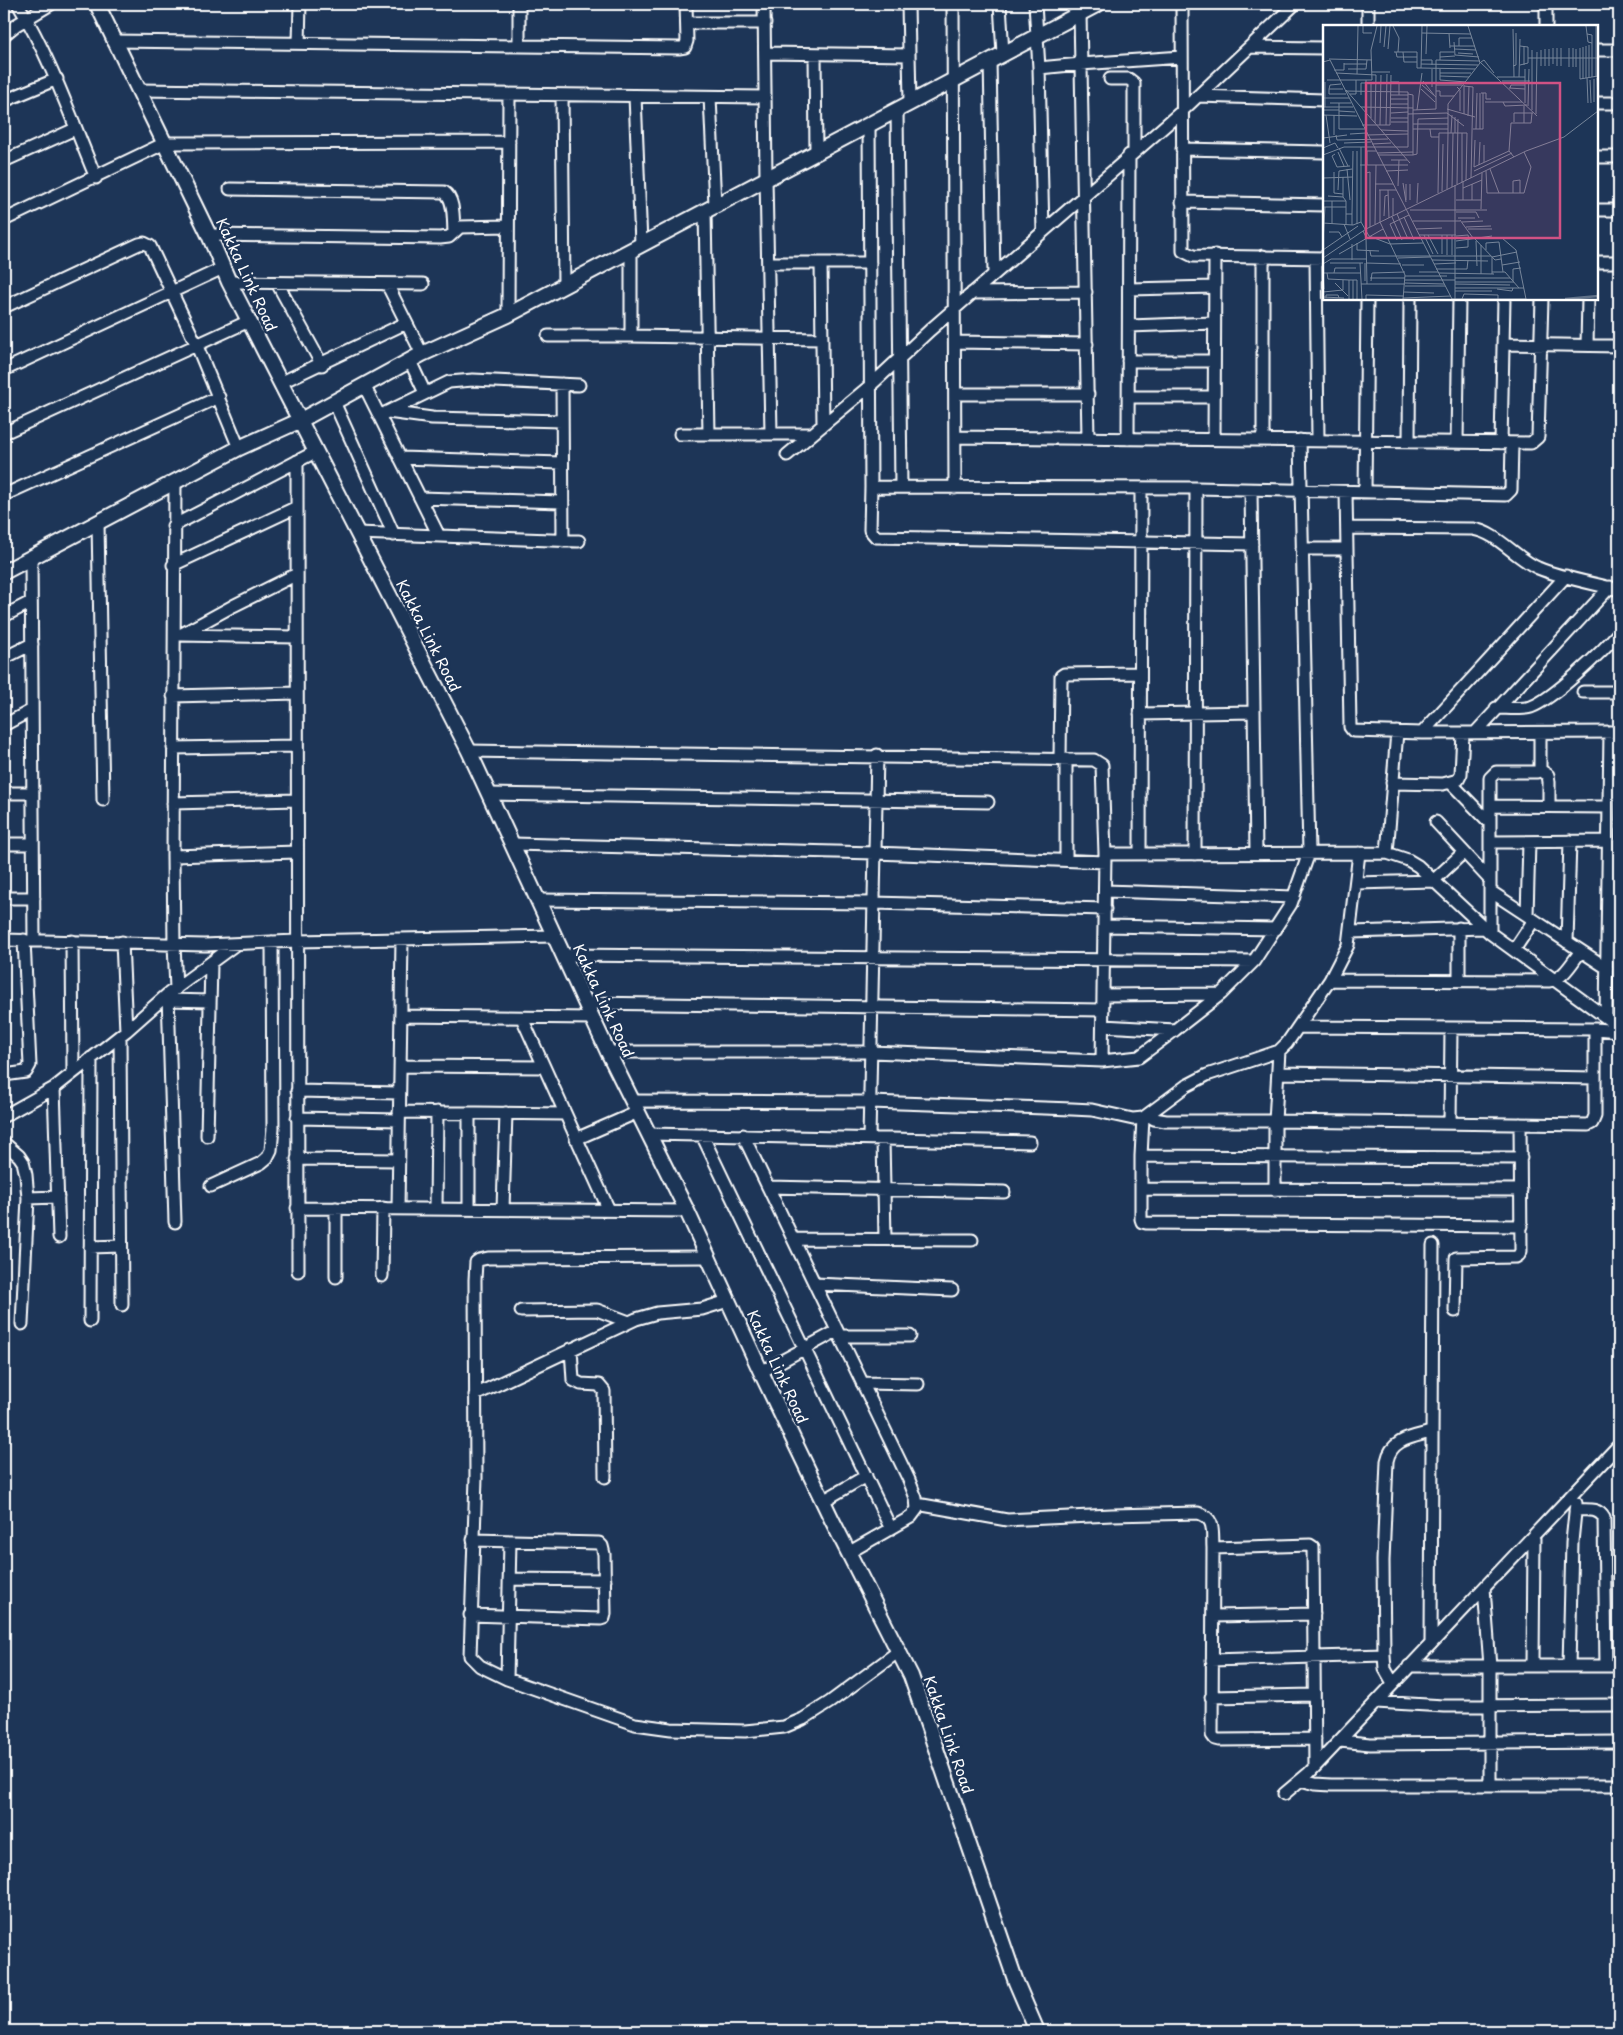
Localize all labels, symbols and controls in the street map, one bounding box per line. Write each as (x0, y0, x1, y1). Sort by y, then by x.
inset map (1323, 25, 1598, 300)
street label: Kakka Link Road (211, 214, 284, 335)
street label: Kakka Link Road (391, 575, 468, 696)
street label: Kakka Link Road (568, 940, 641, 1061)
street label: Kakka Link Road (742, 1306, 815, 1427)
street label: Kakka Link Road (918, 1672, 980, 1797)

